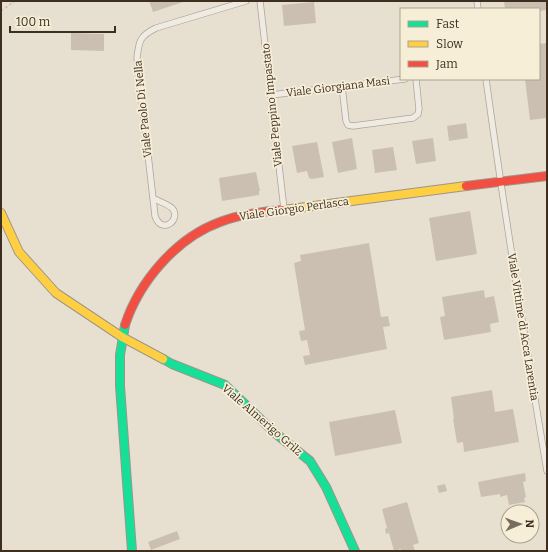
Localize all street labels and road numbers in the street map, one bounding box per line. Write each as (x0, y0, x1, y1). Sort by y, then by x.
street label: Viale Peppino Impastato (259, 43, 285, 167)
street label: Viale Paolo Di Nella (131, 60, 155, 158)
street label: Viale Giorgiana Masi (285, 74, 391, 100)
street label: Viale Giorgio Perlasca (238, 195, 350, 223)
street label: Viale Vittime di Acca Larentia (505, 252, 541, 402)
street label: Viale Almerigo Grilz (219, 382, 305, 458)

